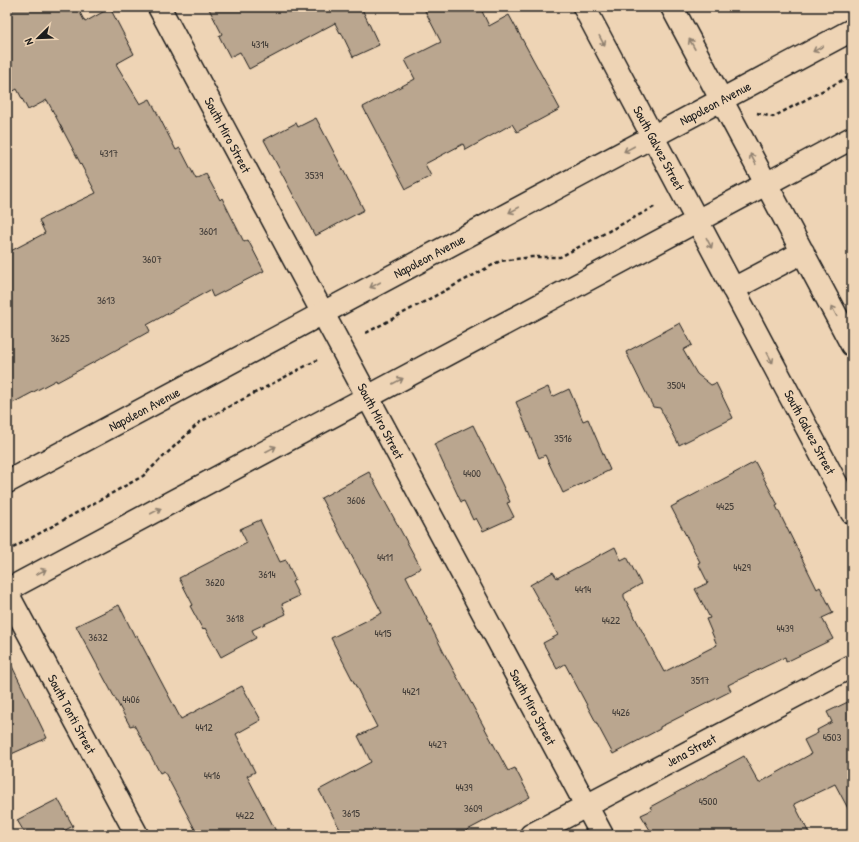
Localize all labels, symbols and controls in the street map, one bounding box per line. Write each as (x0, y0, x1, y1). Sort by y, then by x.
north arrow (18, 18, 58, 58)
one-way arrow (599, 35, 606, 47)
text: N (21, 36, 36, 47)
house number: 4314 (251, 37, 269, 51)
one-way arrow (688, 38, 696, 50)
one-way arrow (812, 45, 824, 53)
street label: Napoleon Avenue (676, 77, 754, 129)
street label: South Miro Street (200, 94, 256, 177)
street label: South Galvez Street (629, 103, 689, 194)
house number: 4317 (100, 146, 118, 160)
one-way arrow (623, 146, 635, 154)
one-way arrow (749, 153, 757, 165)
house number: 3539 (305, 168, 323, 182)
one-way arrow (508, 207, 520, 215)
house number: 3601 (199, 224, 217, 238)
street label: Napoleon Avenue (390, 230, 468, 282)
one-way arrow (706, 236, 714, 248)
house number: 3607 (142, 252, 162, 266)
one-way arrow (369, 282, 381, 289)
house number: 3613 (97, 293, 115, 307)
one-way arrow (830, 305, 837, 317)
house number: 3625 (50, 331, 70, 345)
one-way arrow (767, 351, 774, 363)
one-way arrow (391, 377, 403, 385)
house number: 3504 (667, 378, 685, 392)
street label: South Miro Street (353, 380, 409, 463)
street label: Napoleon Avenue (105, 383, 183, 435)
street label: South Galvez Street (780, 387, 840, 478)
house number: 3516 (554, 431, 573, 445)
one-way arrow (265, 445, 277, 453)
house number: 4400 (463, 466, 481, 480)
house number: 3606 (347, 493, 366, 507)
house number: 4425 (716, 499, 734, 513)
one-way arrow (150, 506, 162, 514)
house number: 4411 (377, 550, 393, 564)
house number: 4429 (733, 560, 751, 574)
one-way arrow (35, 567, 47, 575)
house number: 3614 (258, 567, 276, 581)
house number: 3620 (205, 575, 225, 589)
house number: 4414 (575, 582, 591, 596)
house number: 3618 (226, 611, 244, 625)
house number: 4422 (602, 613, 620, 627)
house number: 4439 (776, 621, 794, 635)
house number: 4415 (375, 626, 392, 640)
house number: 3632 (88, 630, 108, 644)
street label: South Miro Street (505, 666, 561, 749)
street label: South Tonti Street (44, 671, 101, 757)
house number: 3517 (690, 673, 710, 687)
house number: 4421 (402, 684, 420, 698)
house number: 4406 (122, 692, 140, 706)
house number: 4426 (612, 705, 630, 719)
house number: 4412 (195, 720, 213, 734)
street label: Jena Street (663, 729, 720, 771)
house number: 4503 (823, 730, 841, 744)
house number: 4427 (429, 737, 447, 751)
house number: 4416 (204, 768, 221, 782)
house number: 4439 (455, 780, 473, 794)
house number: 4500 (699, 794, 717, 808)
house number: 3609 (464, 801, 482, 815)
house number: 3615 (342, 806, 360, 820)
house number: 4422 (236, 808, 254, 822)

